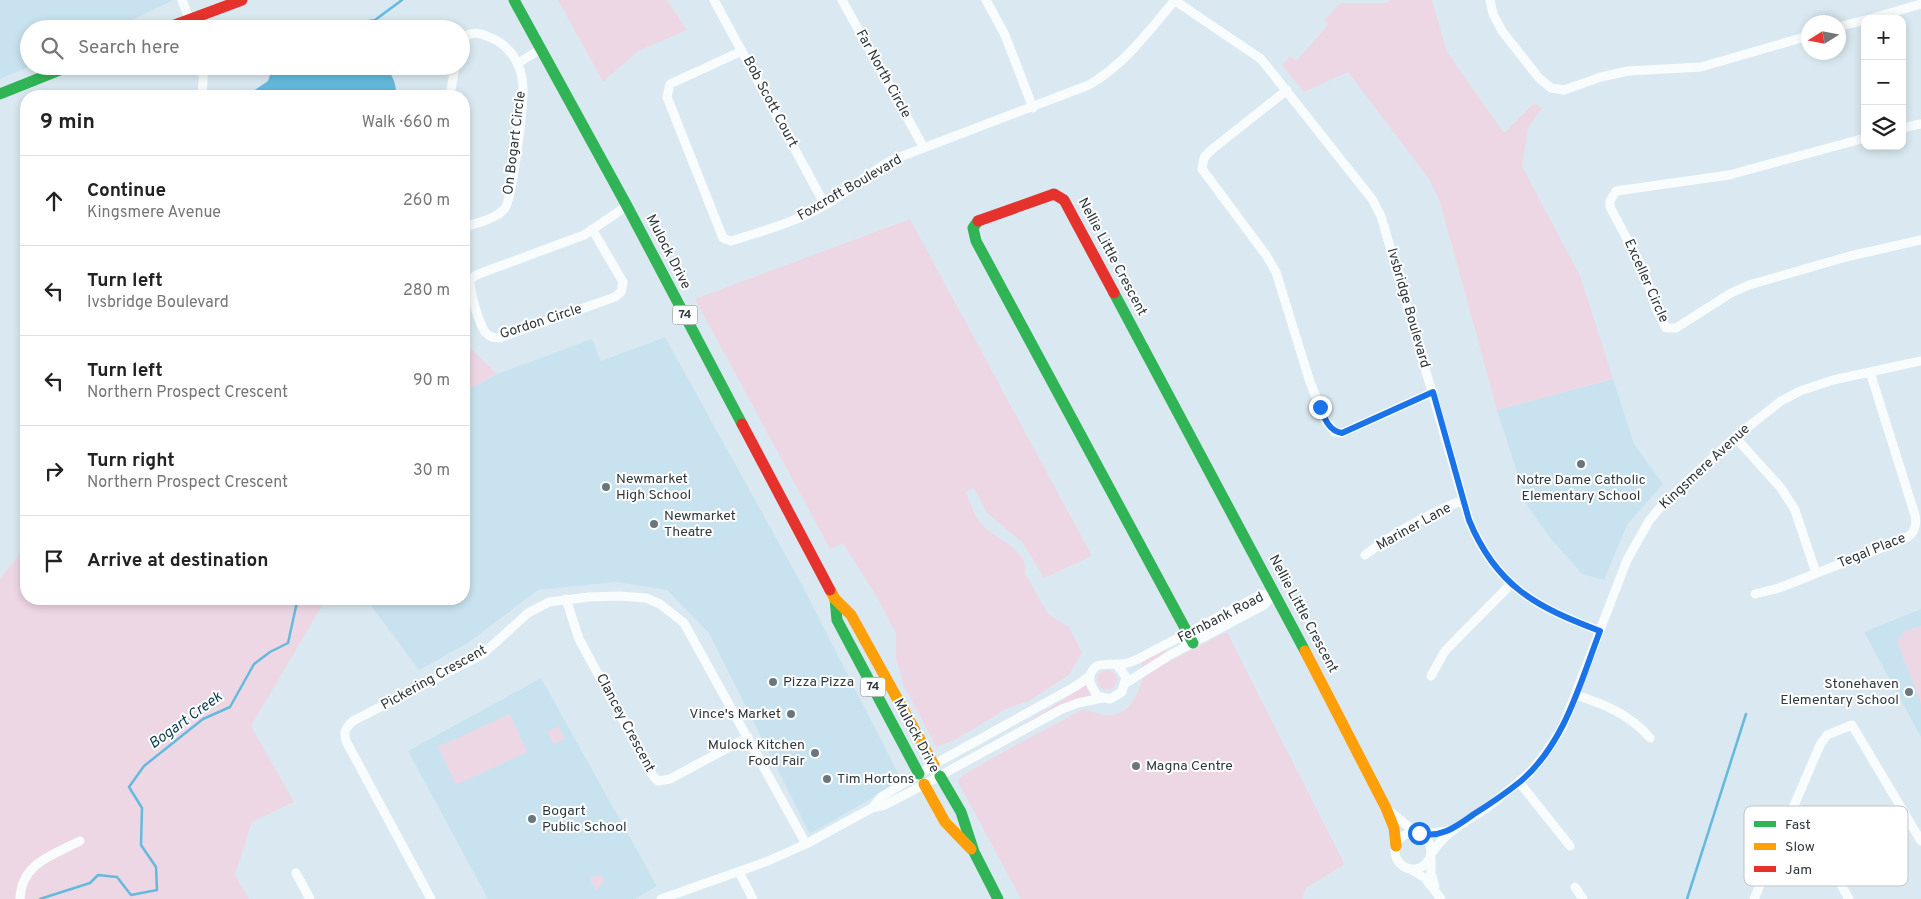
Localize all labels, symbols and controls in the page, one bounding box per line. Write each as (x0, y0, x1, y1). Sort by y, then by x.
north arrow (1801, 15, 1846, 60)
map controls (1861, 15, 1906, 150)
button: + (1861, 15, 1906, 60)
search box (20, 20, 470, 75)
street label: Far North Circle (852, 27, 914, 121)
icon: search (38, 34, 66, 62)
text: Search here (78, 36, 180, 60)
street label: Bob Scott Court (739, 54, 801, 150)
button: − (1861, 60, 1906, 105)
street label: On Bogart Circle (500, 90, 530, 196)
button: layers (1861, 105, 1906, 150)
text: 9 min (40, 109, 95, 136)
text: Walk · 660 m (362, 113, 450, 133)
street label: Foxcroft Boulevard (795, 151, 905, 225)
text: Continue (87, 179, 166, 203)
icon: ahead (40, 187, 68, 215)
text: 260 m (403, 191, 450, 211)
street label: Nellie Little Crescent (1074, 195, 1150, 319)
text: Kingsmere Avenue (87, 203, 221, 223)
street label: Mulock Drive (642, 212, 694, 292)
street label: Exceller Circle (1620, 237, 1672, 325)
street label: Ivsbridge Boulevard (1383, 246, 1433, 370)
text: Turn left (87, 269, 163, 293)
icon: left (40, 277, 68, 305)
text: 280 m (403, 281, 450, 301)
text: Ivsbridge Boulevard (87, 293, 229, 313)
street label: Gordon Circle (498, 301, 584, 343)
road number: 74 (672, 306, 698, 324)
text: Turn left (87, 359, 163, 383)
icon: left (40, 367, 68, 395)
text: 90 m (413, 371, 450, 391)
text: Northern Prospect Crescent (87, 383, 288, 403)
route end (1309, 396, 1332, 419)
street label: Kingsmere Avenue (1656, 421, 1754, 513)
text: Turn right (87, 449, 175, 473)
icon: right (40, 457, 68, 485)
marker: Notre Dame Catholic Elementary School (1575, 458, 1587, 470)
text: 30 m (413, 461, 450, 481)
place label: Newmarket High School (616, 471, 691, 504)
place label: Notre Dame Catholic Elementary School (1516, 472, 1646, 505)
text: Northern Prospect Crescent (87, 473, 288, 493)
marker: Newmarket High School (600, 481, 612, 493)
street label: Mariner Lane (1374, 499, 1454, 555)
place label: Newmarket Theatre (664, 508, 736, 541)
marker: Newmarket Theatre (648, 518, 660, 530)
street label: Tegal Place (1836, 530, 1908, 572)
icon: arrive (40, 547, 68, 575)
text: Arrive at destination (87, 549, 268, 573)
street label: Nellie Little Crescent (1265, 552, 1341, 676)
street label: Fernbank Road (1175, 589, 1267, 647)
street label: Pickering Crescent (378, 642, 490, 714)
street label: Clancey Crescent (592, 671, 658, 775)
place label: Pizza Pizza (783, 674, 854, 691)
marker: Pizza Pizza (767, 676, 779, 688)
place label: Stonehaven Elementary School (1780, 676, 1899, 709)
road number: 74 (860, 678, 886, 696)
marker: Stonehaven Elementary School (1903, 686, 1915, 698)
water label: Bogart Creek (146, 688, 227, 754)
street label: Mulock Drive (889, 696, 943, 776)
place label: Vince's Market (689, 706, 781, 723)
marker: Vince's Market (785, 708, 797, 720)
place label: Mulock Kitchen Food Fair (708, 737, 806, 770)
marker: Mulock Kitchen Food Fair (809, 747, 821, 759)
place label: Magna Centre (1146, 758, 1233, 775)
marker: Magna Centre (1130, 760, 1142, 772)
place label: Tim Hortons (837, 771, 914, 788)
marker: Tim Hortons (821, 773, 833, 785)
place label: Bogart Public School (542, 803, 627, 836)
legend (1744, 806, 1908, 886)
marker: Bogart Public School (526, 813, 538, 825)
text: Fast (1785, 817, 1811, 834)
route start (1408, 822, 1431, 845)
text: Slow (1785, 839, 1815, 856)
text: Jam (1785, 862, 1812, 879)

